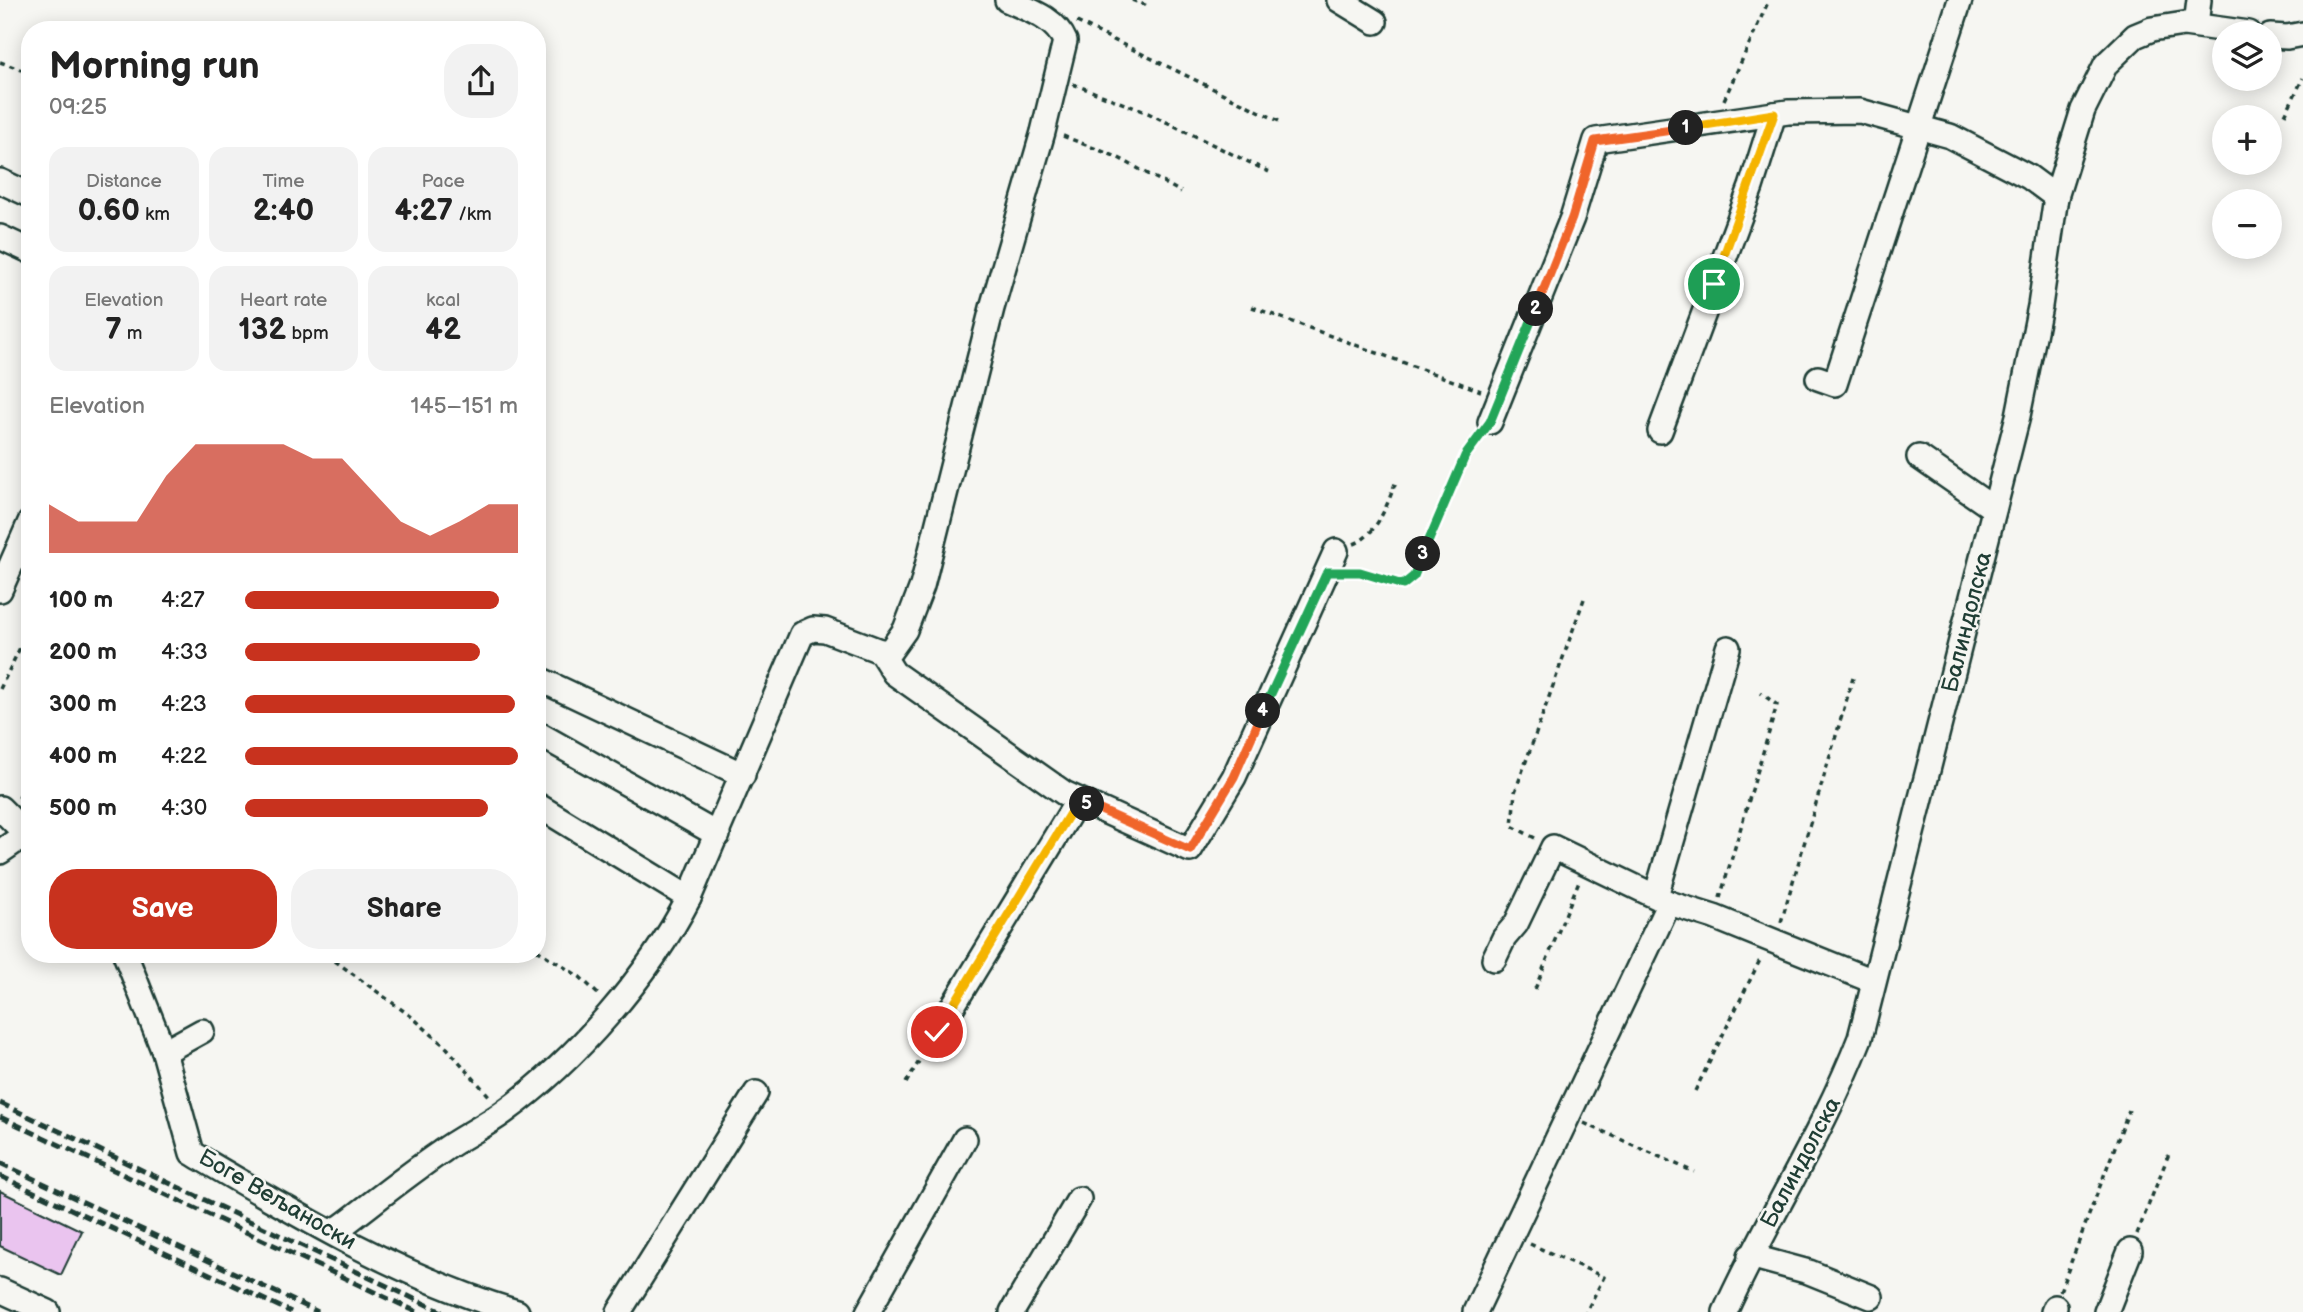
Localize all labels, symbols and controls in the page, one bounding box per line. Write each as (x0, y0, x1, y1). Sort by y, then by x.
map controls (2212, 21, 2282, 259)
button: layers (2212, 21, 2282, 91)
text: Morning run (49, 44, 260, 89)
button: share (444, 44, 518, 118)
text: 09:25 (49, 93, 107, 121)
button: + (2212, 105, 2282, 175)
pin: 1 (1668, 110, 1704, 146)
text: 1 (1682, 116, 1690, 139)
text: Distance (86, 170, 162, 193)
text: Time (262, 170, 305, 193)
text: Pace (422, 170, 465, 193)
button: − (2212, 189, 2282, 259)
text: 0.60 (78, 193, 140, 229)
text: 2:40 (253, 193, 314, 229)
text: 4:27 (394, 193, 453, 229)
text: km (140, 203, 170, 226)
text: /km (453, 203, 492, 226)
pin (1684, 254, 1744, 314)
icon: arrive (1695, 265, 1733, 303)
text: Elevation (84, 289, 163, 312)
text: Heart rate (240, 289, 327, 312)
text: kcal (426, 289, 460, 312)
pin: 2 (1518, 292, 1554, 326)
text: 2 (1530, 297, 1541, 320)
text: 7 (105, 312, 122, 348)
text: 132 (238, 312, 286, 348)
text: 42 (425, 312, 461, 348)
text: m (122, 322, 143, 345)
text: bpm (286, 322, 329, 345)
text: Elevation (49, 392, 145, 420)
text: 145–151 m (411, 392, 518, 420)
pin: 3 (1406, 536, 1440, 572)
text: 3 (1417, 542, 1428, 565)
street label: Балиндолска (1936, 549, 1998, 695)
text: 100 m (49, 586, 113, 614)
text: 4:27 (161, 586, 205, 614)
text: 200 m (49, 638, 117, 666)
text: 4:33 (161, 638, 208, 666)
text: 300 m (49, 690, 117, 718)
text: 4:23 (161, 690, 207, 718)
pin: 4 (1246, 694, 1280, 728)
text: 4 (1257, 699, 1268, 722)
text: 400 m (49, 742, 117, 770)
text: 4:22 (161, 742, 207, 770)
pin: 5 (1070, 786, 1104, 822)
text: 5 (1081, 792, 1092, 815)
text: 500 m (49, 794, 117, 822)
text: 4:30 (161, 794, 207, 822)
button: Save (49, 869, 277, 949)
button: Share (291, 869, 518, 949)
pin (907, 1002, 967, 1062)
icon: check (918, 1013, 956, 1051)
street label: Балиндолска (1755, 1092, 1847, 1233)
street label: Боге Вељаноски (194, 1143, 361, 1256)

